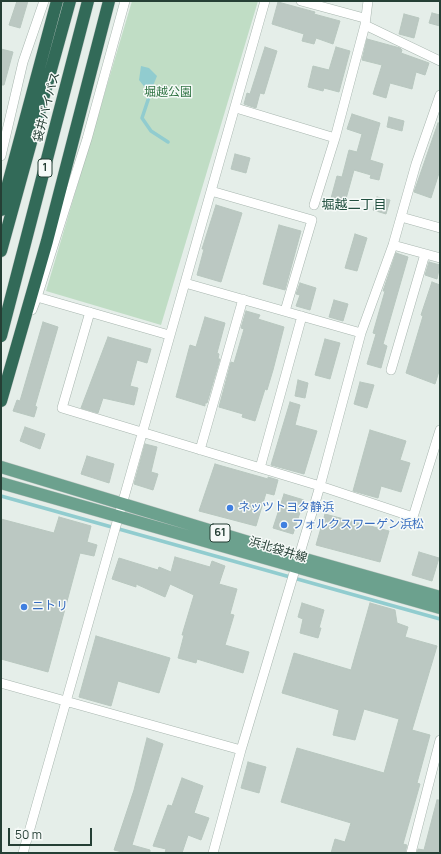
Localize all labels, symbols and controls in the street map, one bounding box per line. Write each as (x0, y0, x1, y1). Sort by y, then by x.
street label: 袋井バイパス (31, 70, 63, 144)
park label: 堀越公園 (144, 86, 192, 100)
road number: 1 (38, 159, 52, 177)
district label: 堀越二丁目 (322, 197, 386, 213)
place label: ネッツトヨタ静浜 (238, 501, 334, 515)
marker: ネッツトヨタ静浜 (225, 503, 235, 513)
place label: フォルクスワーゲン浜松 (292, 518, 424, 532)
marker: フォルクスワーゲン浜松 (279, 520, 289, 530)
road number: 61 (210, 524, 230, 542)
street label: 浜北袋井線 (247, 534, 309, 566)
place label: ニトリ (32, 600, 68, 614)
marker: ニトリ (19, 602, 29, 612)
scale bar (10, 820, 94, 846)
text: 50 m (15, 826, 42, 843)

